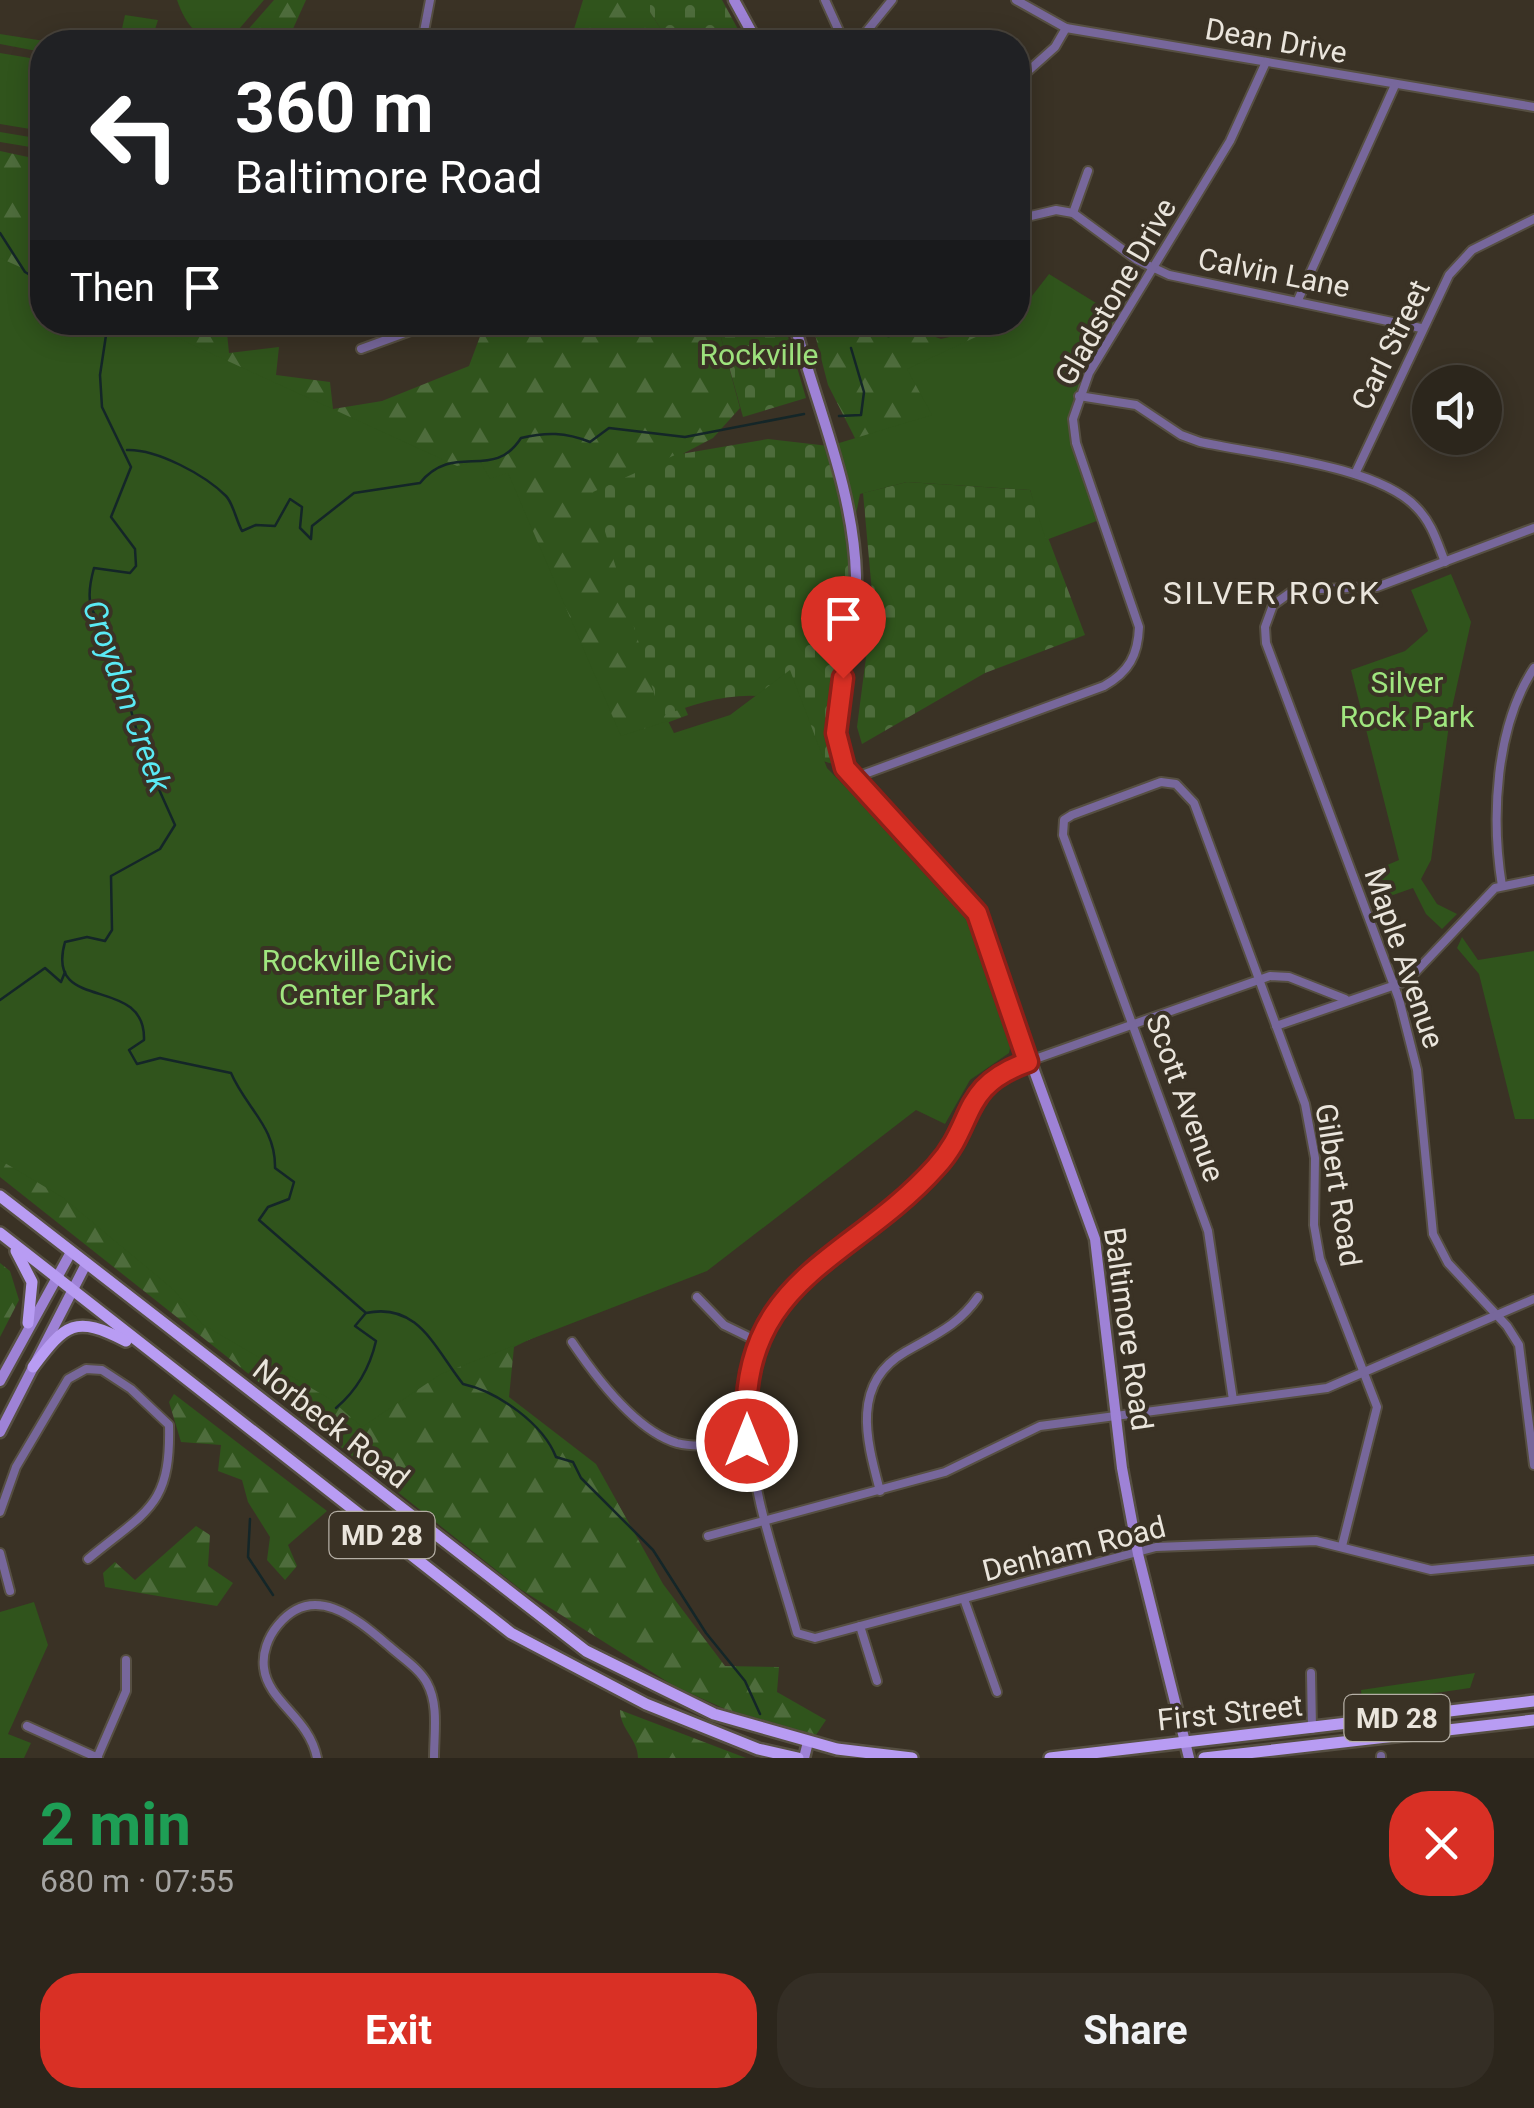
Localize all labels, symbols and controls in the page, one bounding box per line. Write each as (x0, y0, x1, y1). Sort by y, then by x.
street label: Dean Drive (1202, 11, 1350, 70)
text: 360 m (235, 67, 434, 149)
icon: left (70, 70, 200, 200)
text: Baltimore Road (235, 151, 542, 204)
street label: Gladstone Drive (1048, 192, 1183, 392)
street label: Calvin Lane (1195, 241, 1353, 304)
icon: arrive (175, 260, 230, 315)
text: Then (70, 266, 155, 310)
street label: Carl Street (1344, 274, 1437, 415)
park label: Rockville (700, 337, 818, 372)
map controls (1412, 365, 1502, 455)
button: sound (1412, 365, 1502, 455)
district label: SILVER ROCK (1163, 574, 1381, 612)
pin (801, 576, 886, 679)
icon: arrive (816, 591, 871, 646)
water label: Croydon Creek (75, 595, 180, 798)
park label: Silver Rock Park (1340, 665, 1475, 734)
street label: Maple Avenue (1357, 863, 1452, 1052)
park label: Rockville Civic Center Park (262, 943, 452, 1012)
street label: Scott Avenue (1139, 1009, 1232, 1186)
street label: Gilbert Road (1308, 1101, 1369, 1269)
street label: Baltimore Road (1097, 1225, 1160, 1433)
street label: Norbeck Road (246, 1352, 416, 1495)
position arrow (695, 1389, 799, 1493)
street label: Denham Road (979, 1509, 1169, 1588)
road number: MD 28 (330, 1512, 434, 1558)
street label: First Street (1156, 1687, 1304, 1738)
road number: MD 28 (1344, 1695, 1450, 1741)
text: 2 min (40, 1789, 191, 1860)
button: close (1389, 1791, 1494, 1896)
text: 680 m · 07:55 (40, 1862, 234, 1900)
button: Exit (40, 1973, 757, 2088)
button: Share (777, 1973, 1494, 2088)

